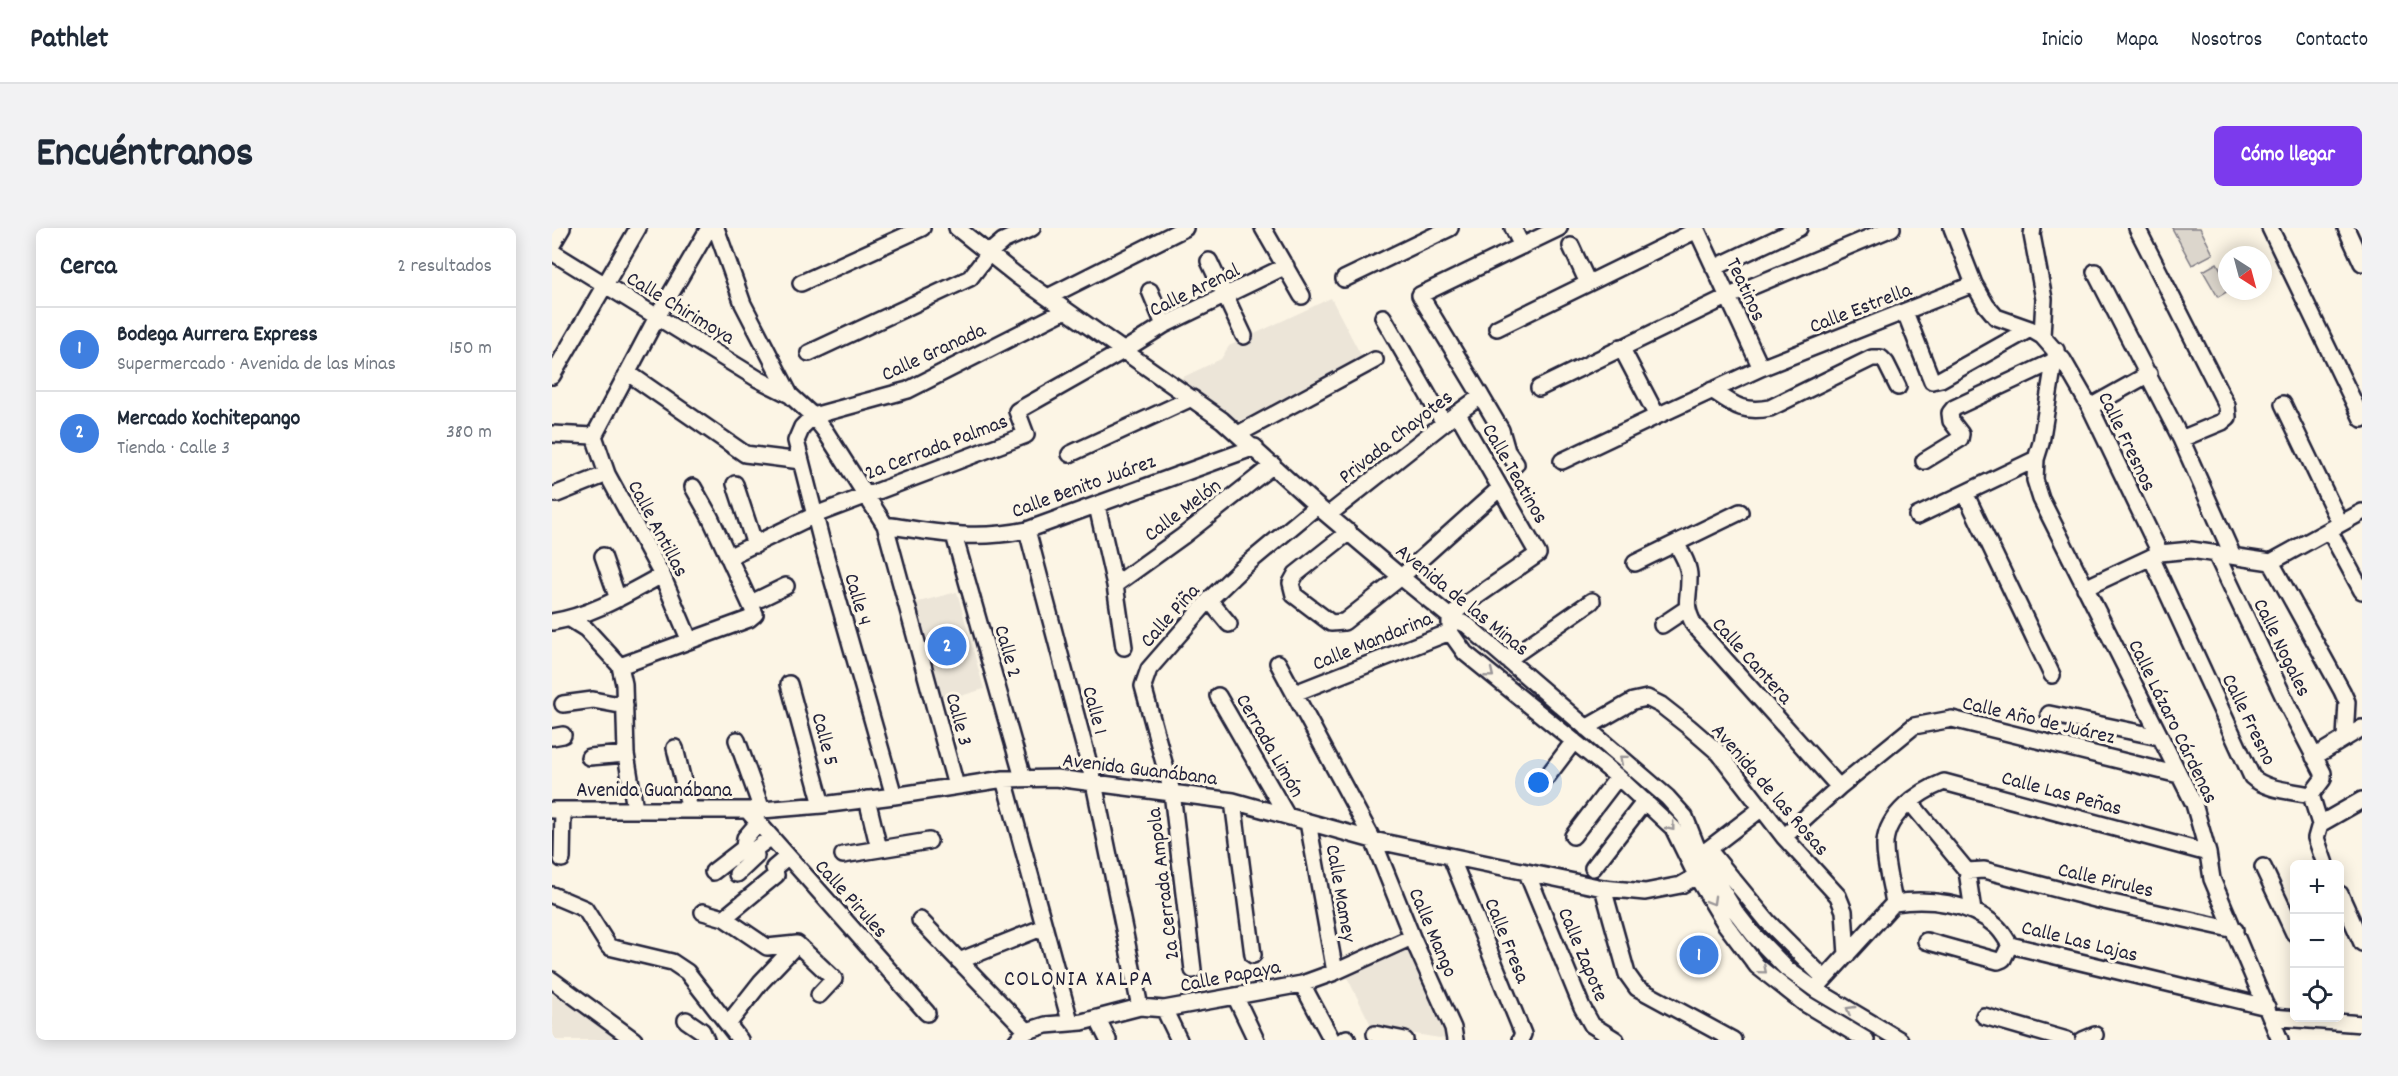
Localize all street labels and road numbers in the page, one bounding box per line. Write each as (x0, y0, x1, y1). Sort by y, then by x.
street label: Teatinos (1717, 254, 1772, 327)
street label: Calle Arenal (1145, 257, 1246, 327)
street label: Calle Chirimoya (619, 265, 740, 354)
street label: Calle Estrella (1806, 276, 1918, 343)
street label: Calle Granada (877, 316, 992, 391)
street label: Privada Chayotes (1333, 384, 1460, 493)
street label: Calle Fresnos (2088, 387, 2162, 497)
street label: 2a Cerrada Palmas (861, 408, 1013, 490)
street label: Calle Teatinos (1473, 419, 1554, 530)
street label: Calle Benito Juárez (1008, 448, 1160, 528)
street label: Calle Melón (1139, 472, 1229, 550)
street label: Calle Antillas (618, 476, 694, 583)
street label: Avenida de las Minas (1388, 538, 1534, 665)
street label: Calle 4 (834, 570, 878, 629)
street label: Calle Piña (1134, 577, 1209, 656)
street label: Calle Nogales (2244, 594, 2317, 703)
street label: Calle Mandarina (1309, 605, 1439, 680)
street label: Calle Cantera (1703, 612, 1799, 713)
street label: Calle 2 (984, 622, 1028, 682)
street label: Calle Lázaro Cárdenas (2119, 635, 2224, 809)
street label: Calle Fresno (2212, 669, 2282, 771)
street label: Calle 1 (1072, 683, 1114, 738)
street label: Cerrada Limón (1227, 689, 1310, 804)
street label: Calle 3 (936, 690, 979, 750)
street label: Calle Año de Juárez (1959, 690, 2118, 754)
street label: Calle 5 (802, 710, 845, 770)
street label: Avenida de las Rosas (1703, 718, 1835, 864)
street label: Avenida Guanábana (1061, 747, 1220, 795)
street label: Calle Las Peñas (1998, 764, 2125, 825)
street label: Avenida Guanábana (576, 777, 733, 807)
street label: 2a Cerrada Ampola (1141, 805, 1189, 961)
street label: Calle Mamey (1316, 842, 1362, 945)
street label: Calle Pirules (806, 854, 894, 946)
street label: Calle Pirules (2054, 856, 2156, 908)
street label: Calle Mango (1399, 884, 1464, 983)
street label: Calle Fresa (1475, 894, 1536, 989)
street label: Calle Zapote (1548, 904, 1614, 1007)
street label: Calle Las Lajas (2018, 914, 2141, 972)
street label: Calle Papaya (1178, 953, 1284, 1002)

